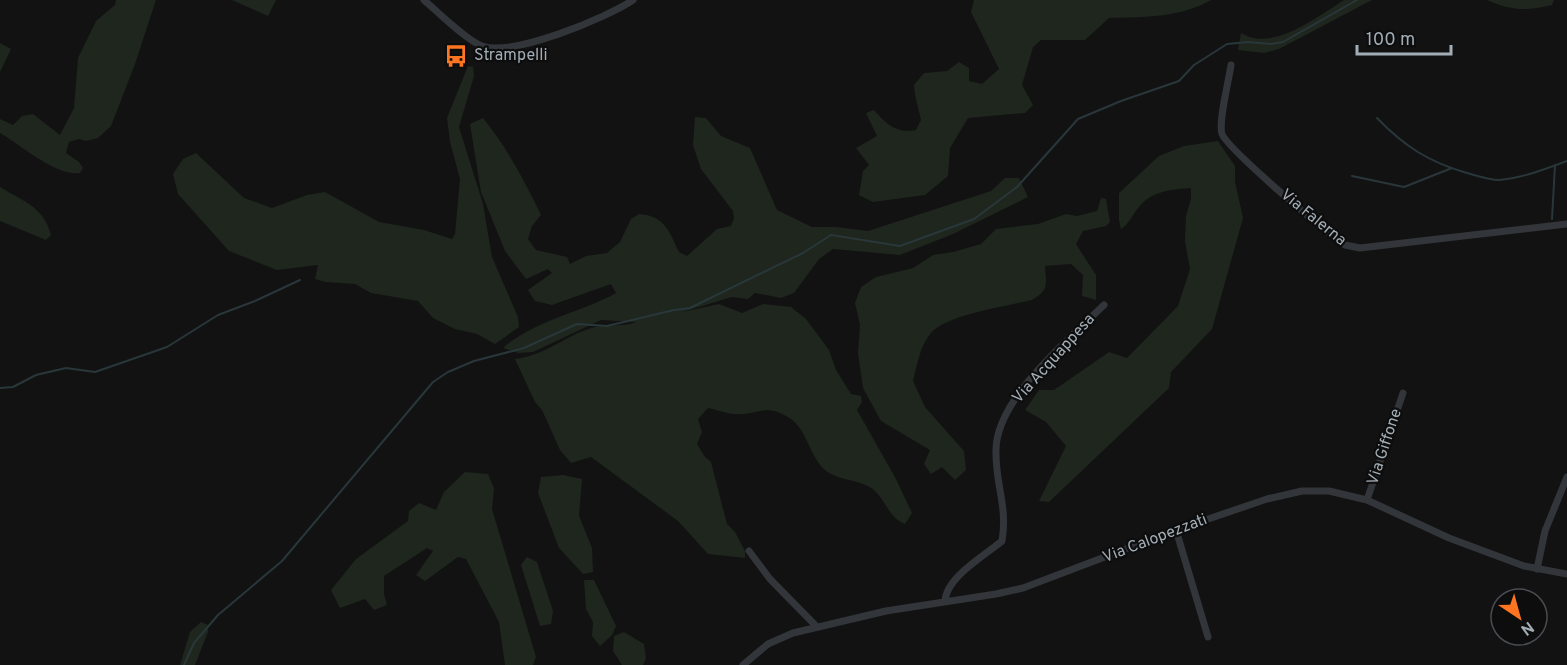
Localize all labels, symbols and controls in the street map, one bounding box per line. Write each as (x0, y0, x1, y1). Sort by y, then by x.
scale bar (1357, 18, 1452, 56)
text: 100 m (1366, 29, 1415, 52)
bus stop icon: Strampelli (443, 43, 469, 69)
place label: Strampelli (474, 46, 547, 66)
street label: Via Falerna (1276, 185, 1350, 251)
street label: Via Acquappesa (1008, 310, 1100, 408)
street label: Via Giffone (1363, 406, 1407, 488)
street label: Via Calopezzati (1100, 510, 1210, 568)
north arrow (1489, 587, 1549, 647)
text: N (1516, 616, 1537, 639)

